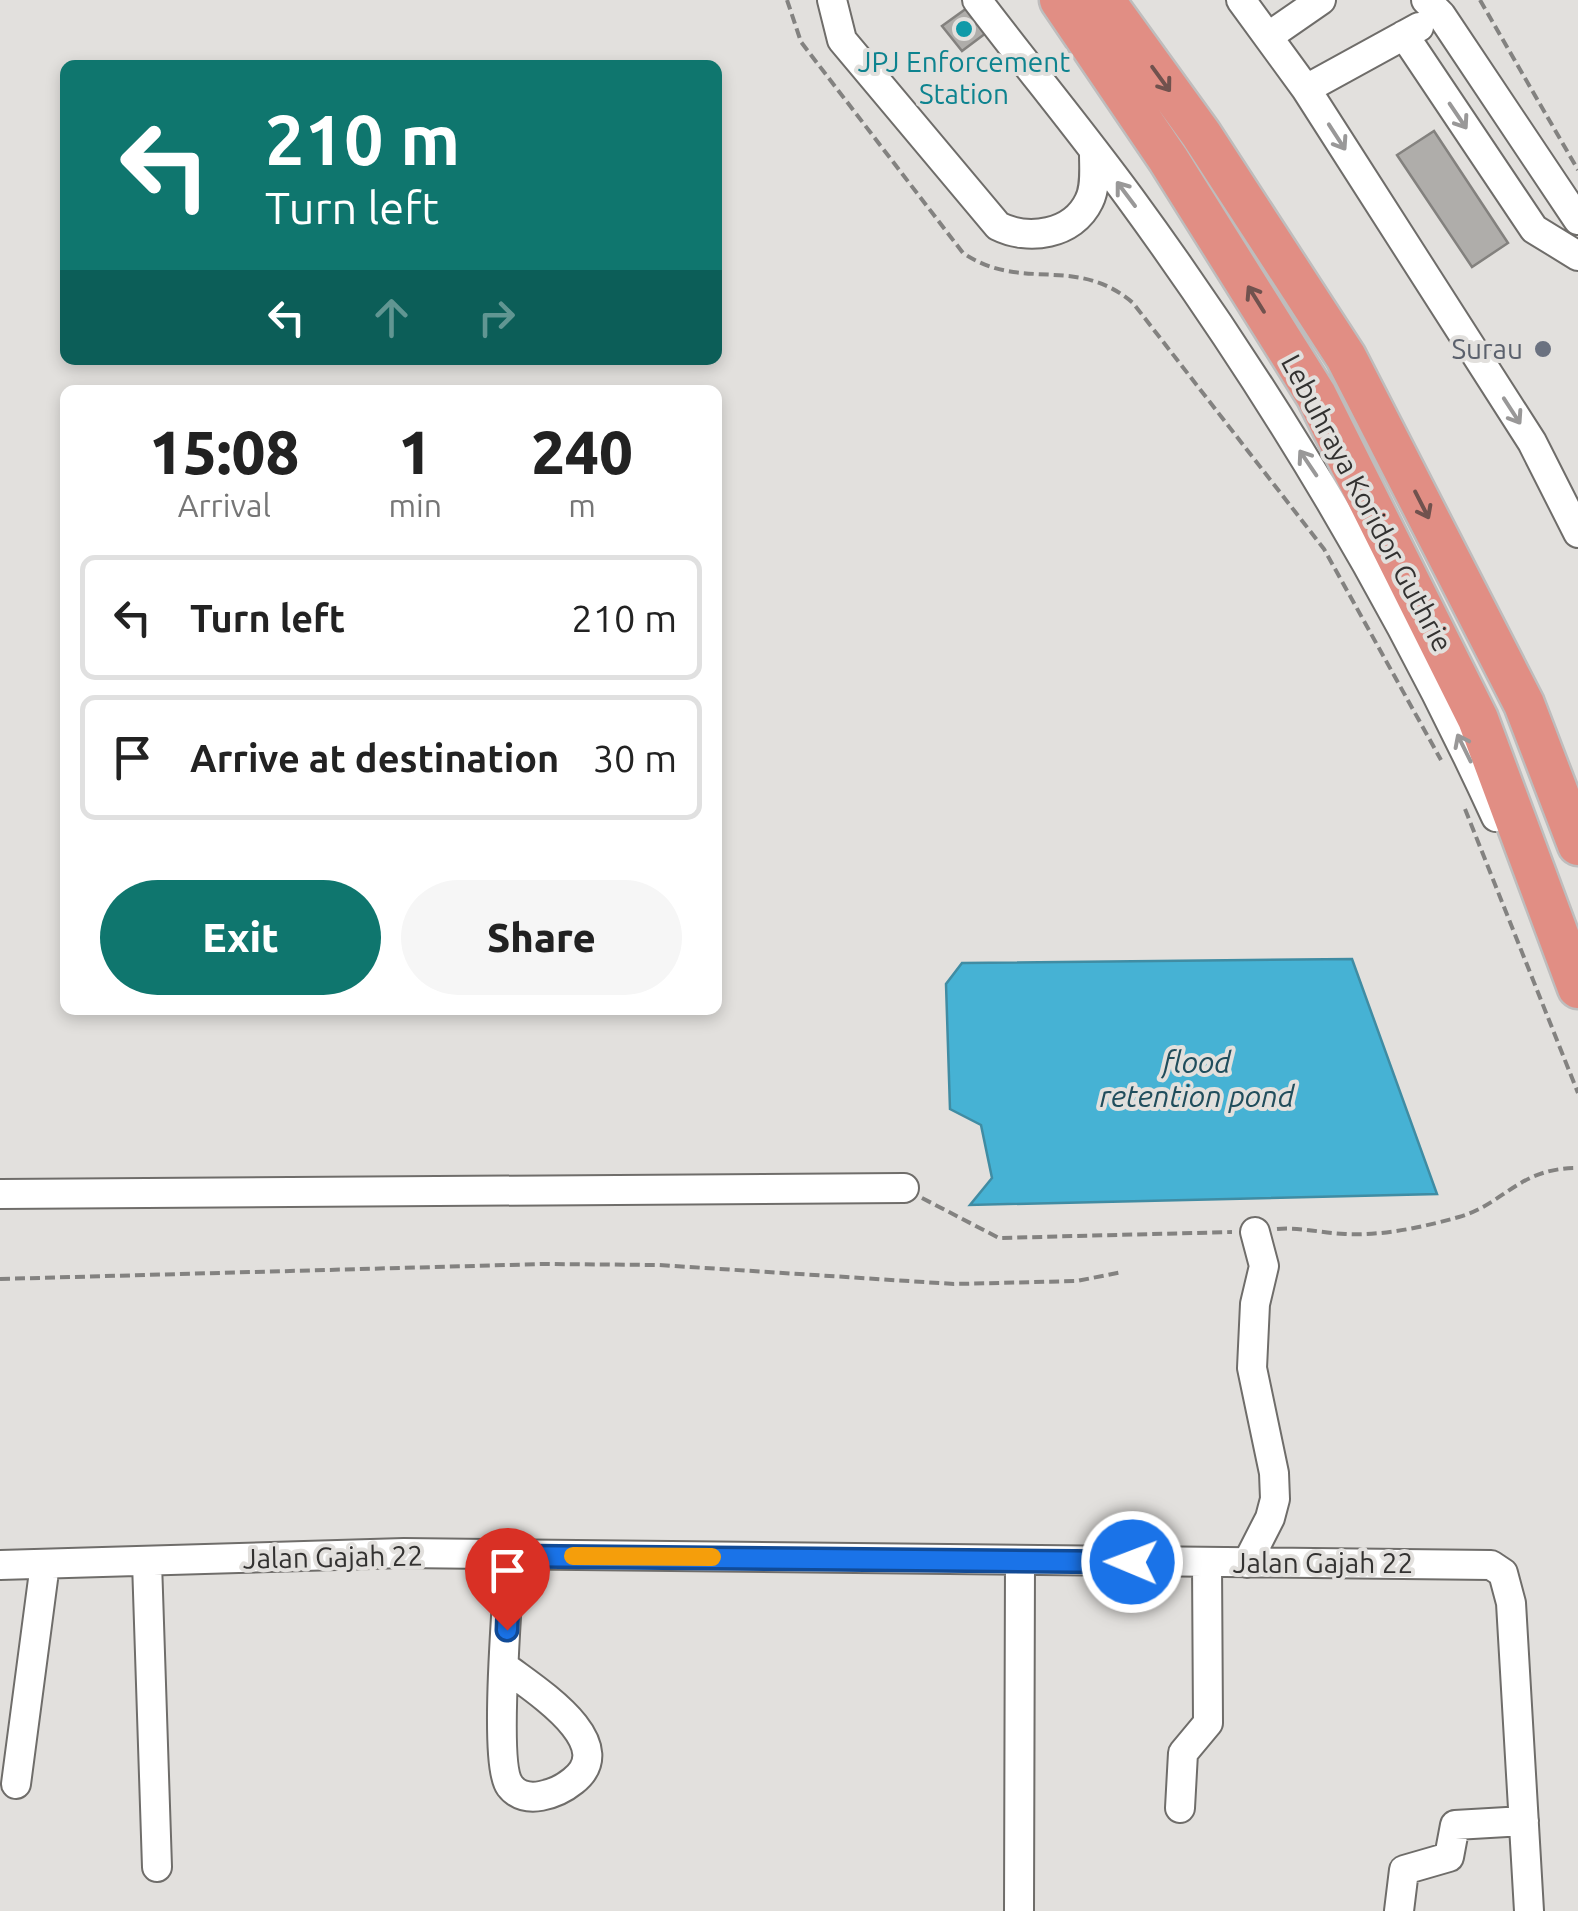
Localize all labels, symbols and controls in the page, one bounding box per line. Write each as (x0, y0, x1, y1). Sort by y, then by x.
marker: JPJ Enforcement Station (953, 18, 975, 40)
place label: JPJ Enforcement Station (858, 46, 1070, 109)
one-way arrow (1151, 65, 1172, 92)
icon: left (100, 100, 230, 230)
text: 210 m (265, 100, 460, 178)
one-way arrow (1448, 102, 1469, 130)
one-way arrow (1327, 122, 1347, 151)
one-way arrow (1115, 181, 1136, 208)
text: Turn left (265, 182, 439, 233)
one-way arrow (1245, 285, 1266, 314)
icon: left (259, 290, 314, 345)
icon: ahead (364, 290, 419, 345)
icon: right (469, 290, 524, 345)
place label: Surau (1451, 333, 1523, 364)
marker: Surau (1532, 338, 1554, 360)
street label: Lebuhraya Koridor Guthrie (1276, 349, 1459, 657)
one-way arrow (1502, 396, 1523, 424)
text: 15:08 (149, 418, 299, 485)
text: 1 (398, 418, 432, 485)
text: 240 (531, 418, 633, 485)
one-way arrow (1297, 449, 1318, 478)
text: Arrival (178, 487, 271, 523)
text: min (388, 487, 442, 523)
text: m (568, 487, 596, 523)
one-way arrow (1413, 489, 1432, 519)
icon: left (105, 590, 160, 645)
text: Turn left (190, 597, 345, 639)
text: 210 m (571, 597, 677, 639)
icon: arrive (105, 730, 160, 785)
one-way arrow (1454, 734, 1473, 764)
text: Arrive at destination (190, 737, 559, 779)
text: 30 m (593, 737, 677, 779)
button: Exit (100, 880, 381, 995)
button: Share (401, 880, 682, 995)
water label: flood retention pond (1100, 1045, 1296, 1113)
position arrow (1080, 1510, 1184, 1614)
pin (465, 1528, 550, 1631)
street label: Jalan Gajah 22 (242, 1539, 423, 1574)
icon: arrive (480, 1543, 535, 1598)
street label: Jalan Gajah 22 (1233, 1547, 1413, 1578)

